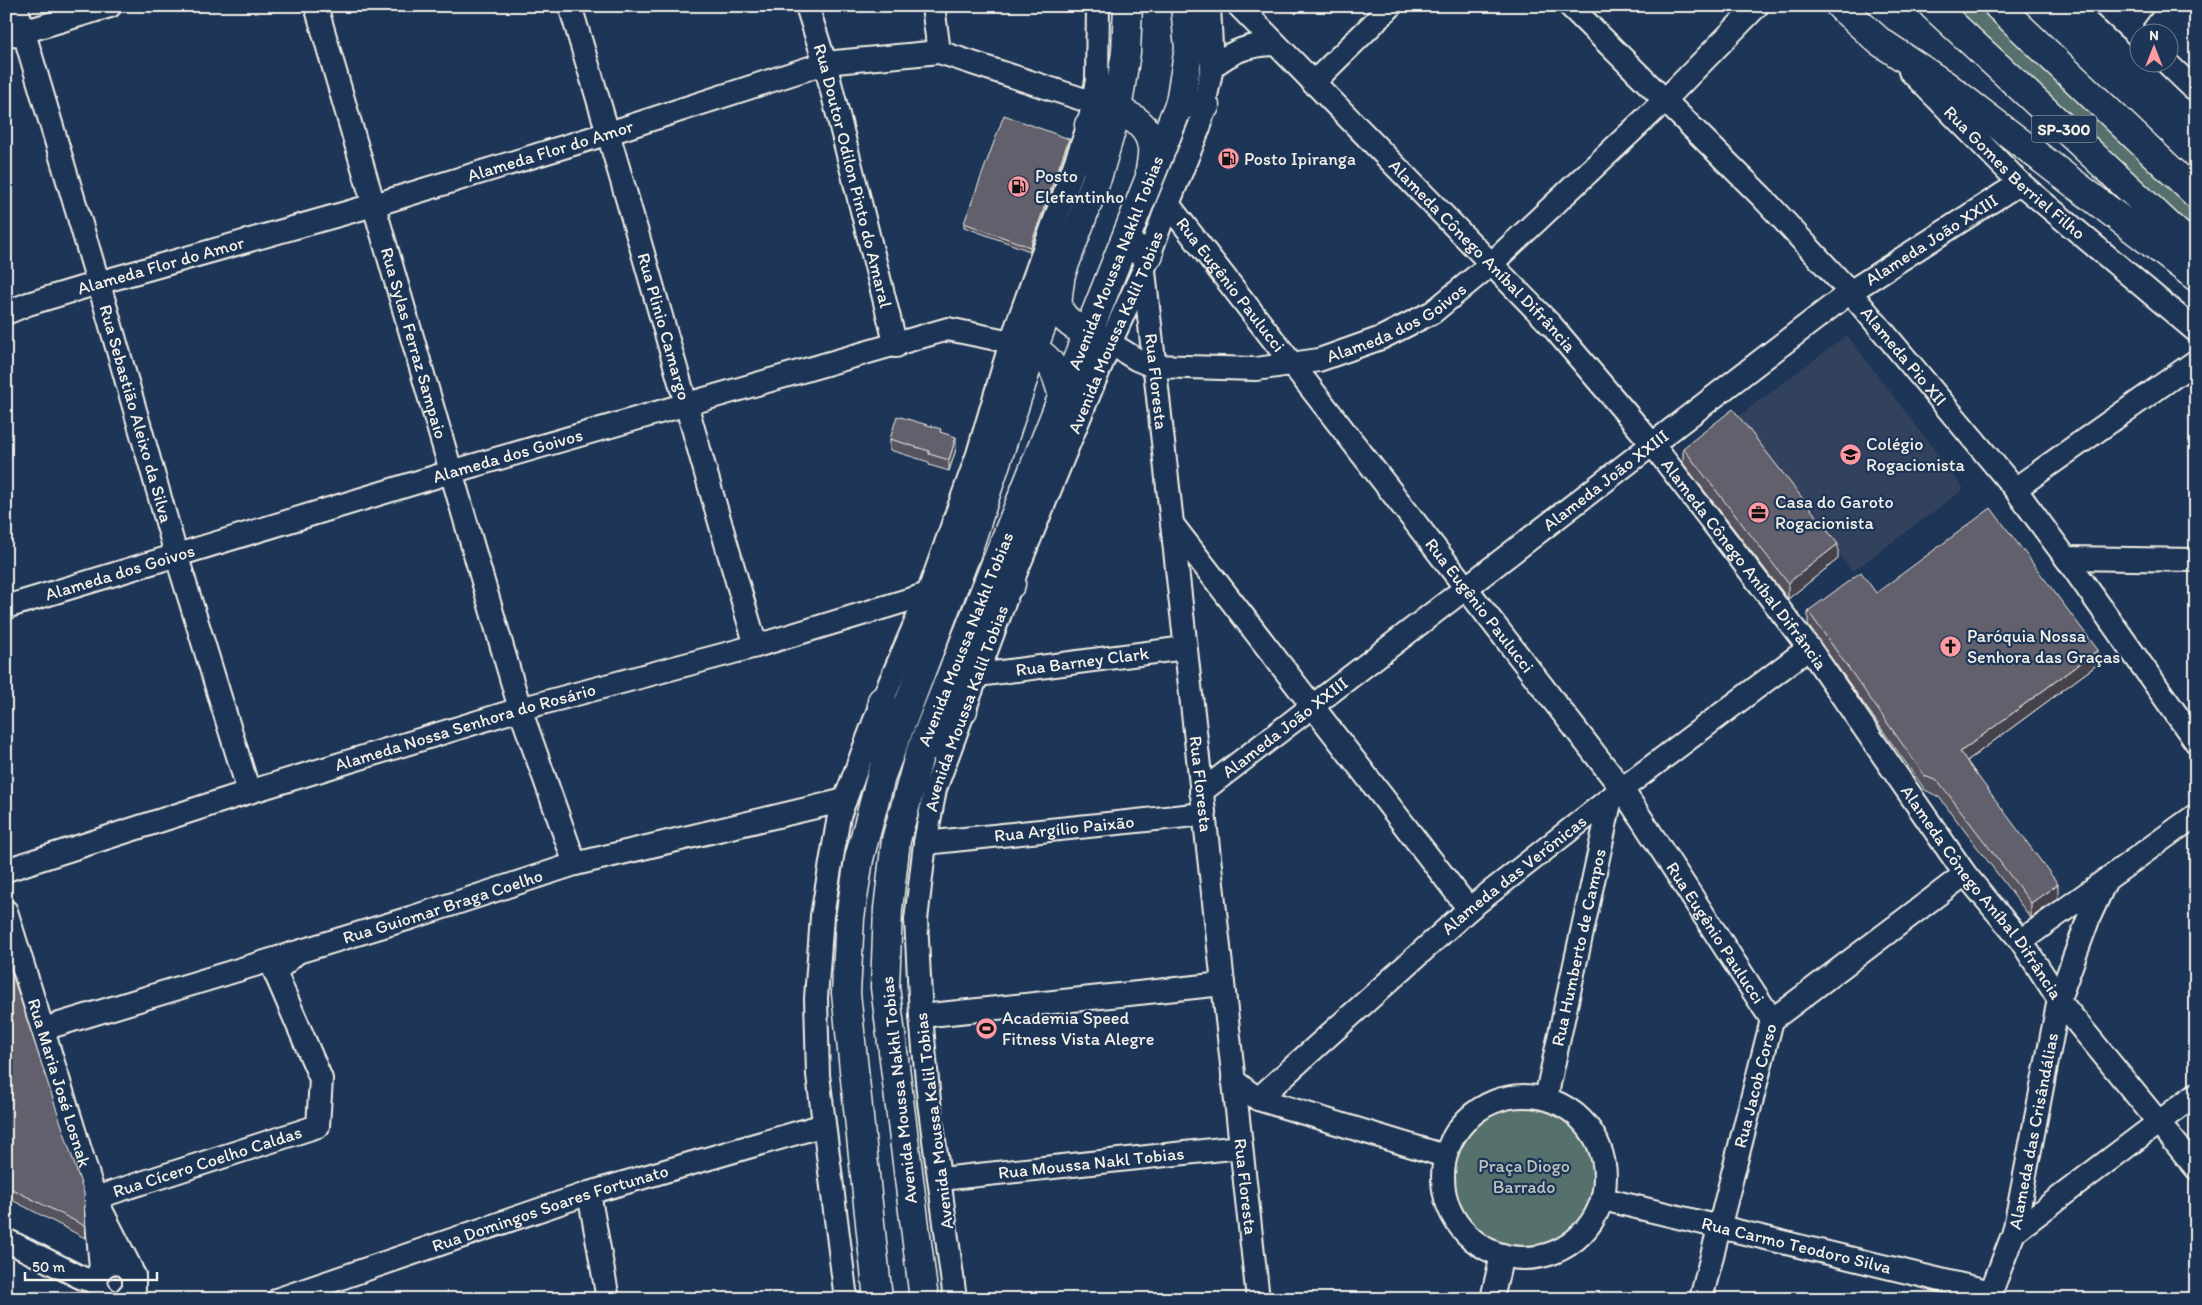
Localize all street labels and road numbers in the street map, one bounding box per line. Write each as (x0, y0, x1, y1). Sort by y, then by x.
street label: Rua Doutor Odilon Pinto do Amaral (809, 41, 897, 310)
street label: Rua Gomes Berriel Filho (1939, 101, 2090, 244)
street label: Alameda Flor do Amor (465, 115, 636, 187)
road number: SP-300 (2032, 116, 2096, 142)
street label: Avenida Moussa Nakhl Tobias (1063, 153, 1168, 373)
street label: Alameda Cônego Aníbal Difrância (1384, 155, 1581, 358)
street label: Alameda João XXIII (1861, 189, 2002, 290)
street label: Rua Eugênio Paulucci (1171, 213, 1290, 356)
street label: Avenida Moussa Kalil Tobias (1063, 228, 1168, 437)
street label: Alameda Flor do Amor (75, 231, 247, 300)
street label: Rua Sylas Ferraz Sampaio (376, 245, 452, 442)
street label: Rua Plinio Camargo (632, 250, 695, 403)
street label: Alameda dos Goivos (1324, 278, 1471, 367)
street label: Rua Sebastião Aleixo da Silva (94, 302, 178, 526)
street label: Alameda Pio XII (1856, 302, 1952, 410)
street label: Rua Floresta (1140, 332, 1173, 431)
street label: Alameda dos Goivos (430, 424, 585, 488)
street label: Alameda João XXIII (1538, 425, 1673, 536)
street label: Alameda Cônego Aníbal Difrância (1657, 454, 1832, 675)
street label: Avenida Moussa Nakhl Tobias (913, 529, 1018, 749)
street label: Rua Eugênio Paulucci (1420, 534, 1539, 677)
street label: Alameda dos Goivos (42, 539, 197, 606)
street label: Avenida Moussa Kalil Tobias (920, 602, 1013, 813)
street label: Rua Barney Clark (1014, 642, 1151, 681)
street label: Alameda João XXIII (1218, 672, 1352, 783)
street label: Alameda Nossa Senhora do Rosário (332, 678, 598, 776)
street label: Rua Floresta (1185, 735, 1217, 833)
street label: Alameda Cônego Aníbal Difrância (1896, 781, 2067, 1004)
street label: Rua Argílio Paixão (993, 810, 1135, 847)
street label: Alameda das Verônicas (1437, 810, 1591, 939)
street label: Rua Humberto de Campos (1547, 847, 1611, 1048)
street label: Rua Eugênio Paulucci (1661, 858, 1769, 1008)
street label: Rua Guiomar Braga Coelho (340, 864, 546, 949)
street label: Avenida Moussa Nakhl Tobias (876, 975, 922, 1205)
street label: Rua Maria José Losnak (23, 996, 96, 1170)
street label: Avenida Moussa Kalil Tobias (910, 1011, 958, 1231)
street label: Rua Jacob Corso (1729, 1021, 1782, 1150)
street label: Alameda das Crisândálias (2004, 1031, 2063, 1231)
street label: Rua Cícero Coelho Caldas (110, 1121, 305, 1203)
street label: Rua Floresta (1229, 1137, 1262, 1236)
street label: Rua Moussa Nakl Tobias (997, 1142, 1185, 1184)
street label: Rua Domingos Soares Fortunato (429, 1160, 671, 1257)
street label: Rua Carmo Teodoro Silva (1699, 1212, 1894, 1279)

